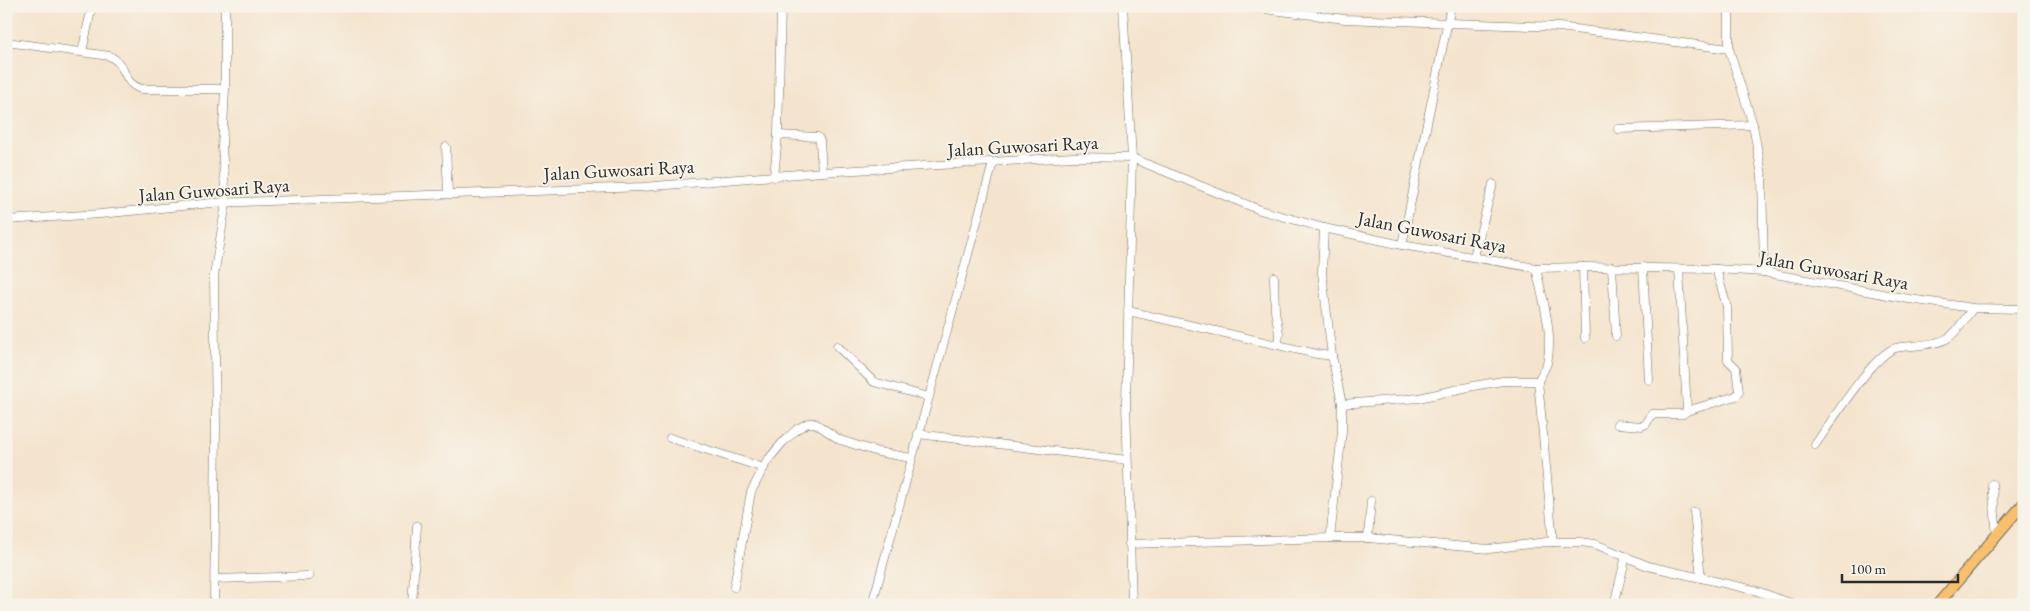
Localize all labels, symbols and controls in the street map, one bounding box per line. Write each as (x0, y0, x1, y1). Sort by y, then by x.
street label: Jalan Guwosari Raya (945, 130, 1099, 163)
street label: Jalan Guwosari Raya (541, 154, 695, 187)
street label: Jalan Guwosari Raya (136, 172, 291, 208)
street label: Jalan Guwosari Raya (1354, 205, 1509, 259)
street label: Jalan Guwosari Raya (1756, 244, 1911, 295)
scale bar (1842, 551, 1959, 583)
text: 100 m (1850, 559, 1887, 578)

